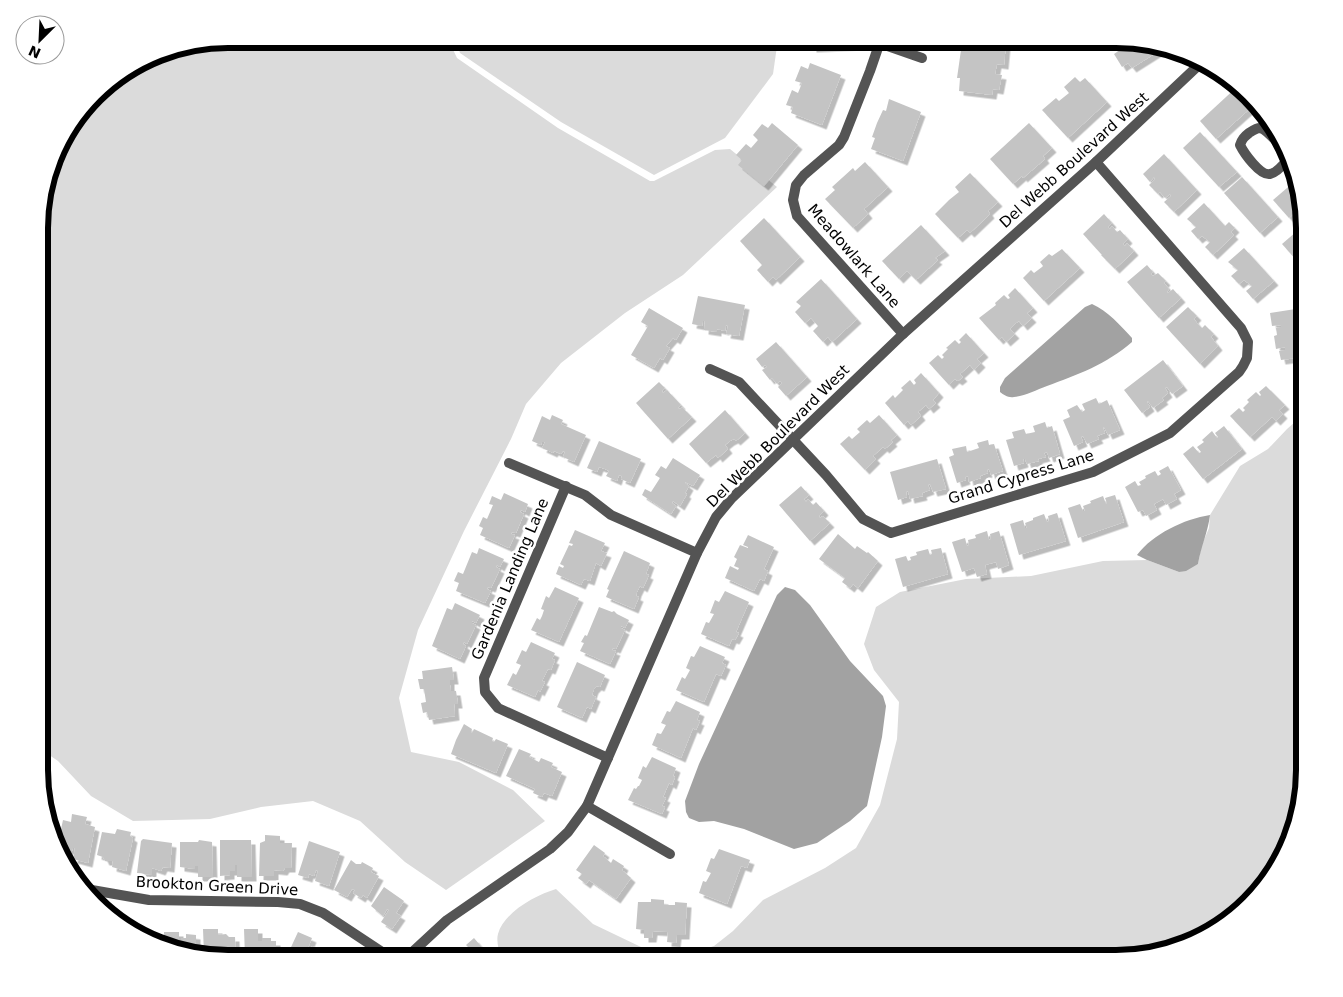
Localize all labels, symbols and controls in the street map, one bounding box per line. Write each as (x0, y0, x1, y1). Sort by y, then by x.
north arrow (15, 15, 65, 65)
text: N (26, 42, 43, 62)
street label: Del Webb Boulevard West (996, 88, 1152, 232)
street label: Meadowlark Lane (804, 200, 904, 312)
street label: Del Webb Boulevard West (703, 361, 853, 511)
street label: Grand Cypress Lane (946, 446, 1096, 508)
street label: Gardenia Landing Lane (468, 495, 552, 663)
street label: Brookton Green Drive (135, 873, 299, 899)

